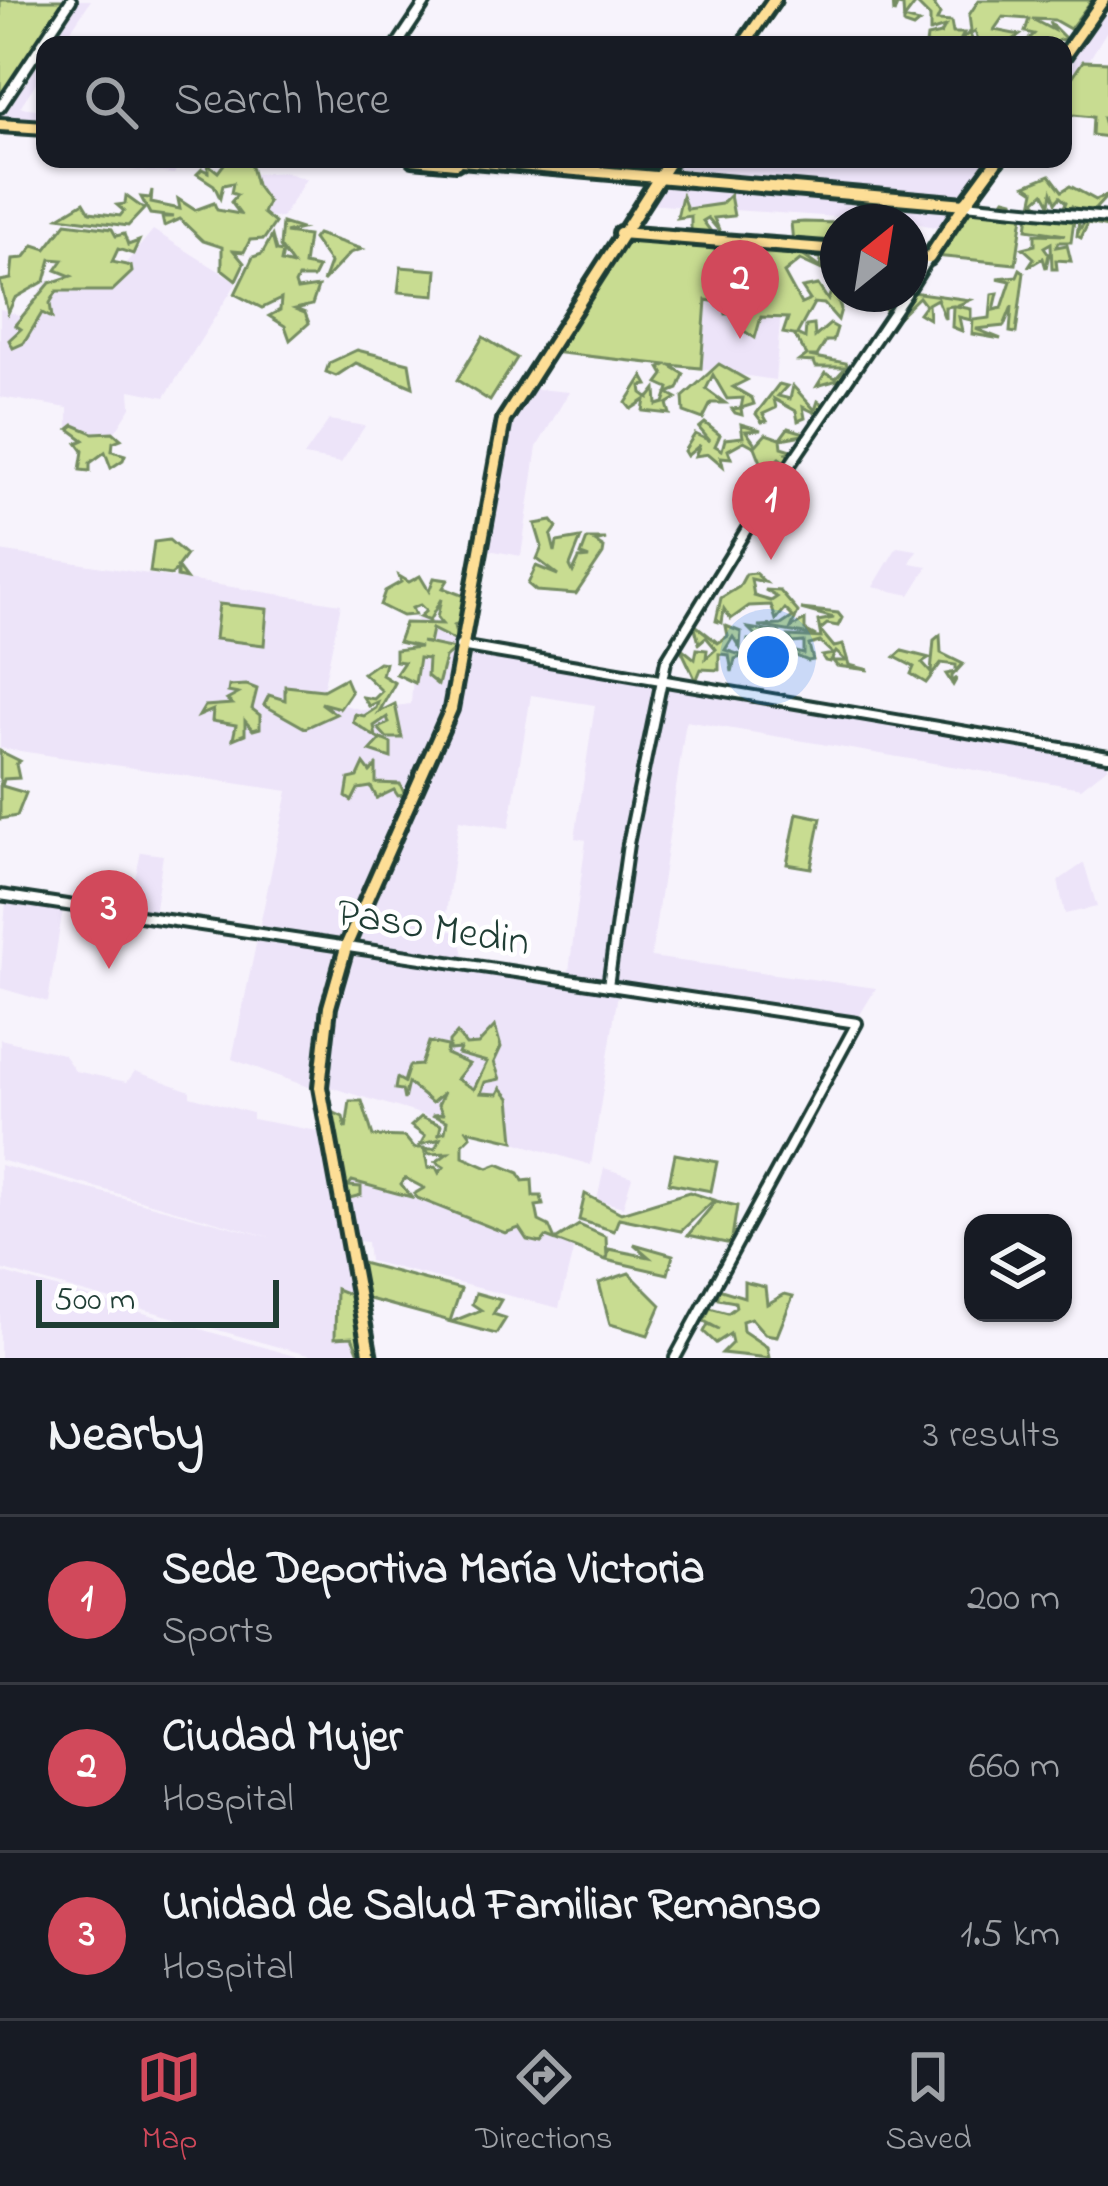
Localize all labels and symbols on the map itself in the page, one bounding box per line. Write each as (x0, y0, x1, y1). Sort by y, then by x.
north arrow (820, 204, 928, 312)
pin: 2 (701, 240, 779, 339)
pin: 1 (732, 461, 810, 560)
your location (738, 627, 798, 687)
pin: 3 (70, 870, 148, 969)
street label: Paso Medin (332, 884, 534, 974)
scale bar (36, 1274, 279, 1327)

